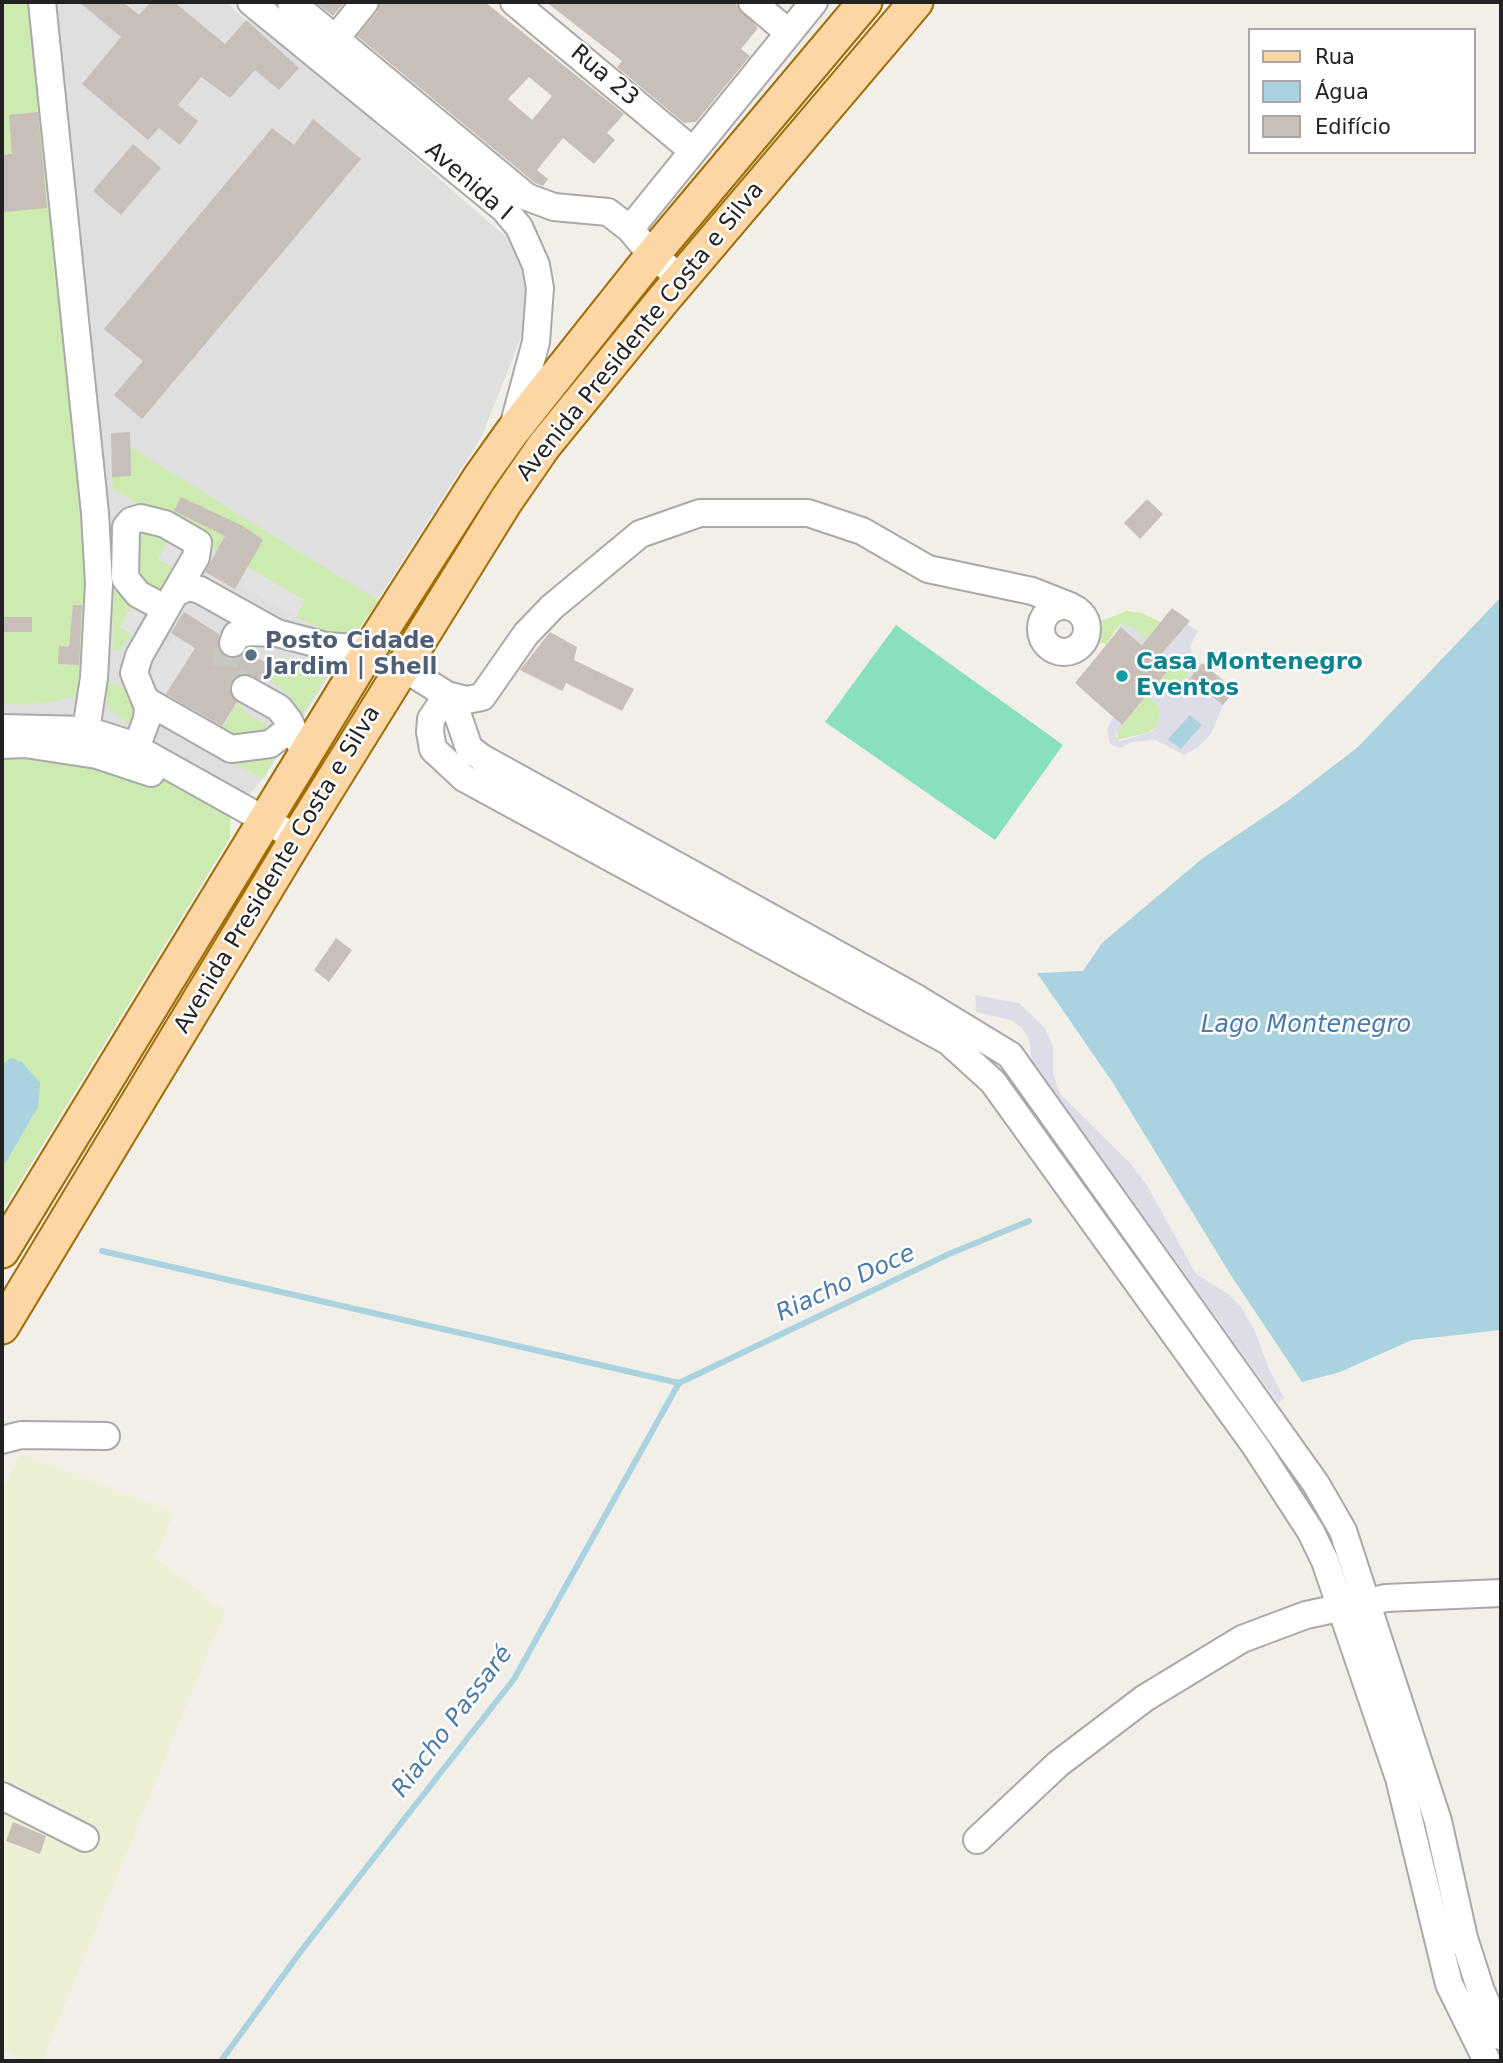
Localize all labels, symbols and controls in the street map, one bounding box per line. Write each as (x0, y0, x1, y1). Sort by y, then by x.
legend (1248, 28, 1475, 154)
street label: Rua 23 (564, 40, 644, 112)
text: Rua (1315, 45, 1355, 69)
text: Água (1315, 80, 1369, 104)
text: Edifício (1315, 115, 1391, 139)
street label: Avenida I (419, 137, 517, 227)
street label: Avenida Presidente Costa e Silva (512, 177, 770, 487)
place label: Posto Cidade Jardim | Shell (265, 628, 437, 682)
marker: Posto Cidade Jardim | Shell (243, 647, 259, 663)
place label: Casa Montenegro Eventos (1136, 649, 1363, 703)
marker: Casa Montenegro Eventos (1114, 668, 1130, 684)
street label: Avenida Presidente Costa e Silva (169, 701, 387, 1039)
water label: Lago Montenegro (1201, 1012, 1411, 1040)
water label: Riacho Doce (772, 1239, 920, 1329)
water label: Riacho Passaré (387, 1641, 519, 1803)

